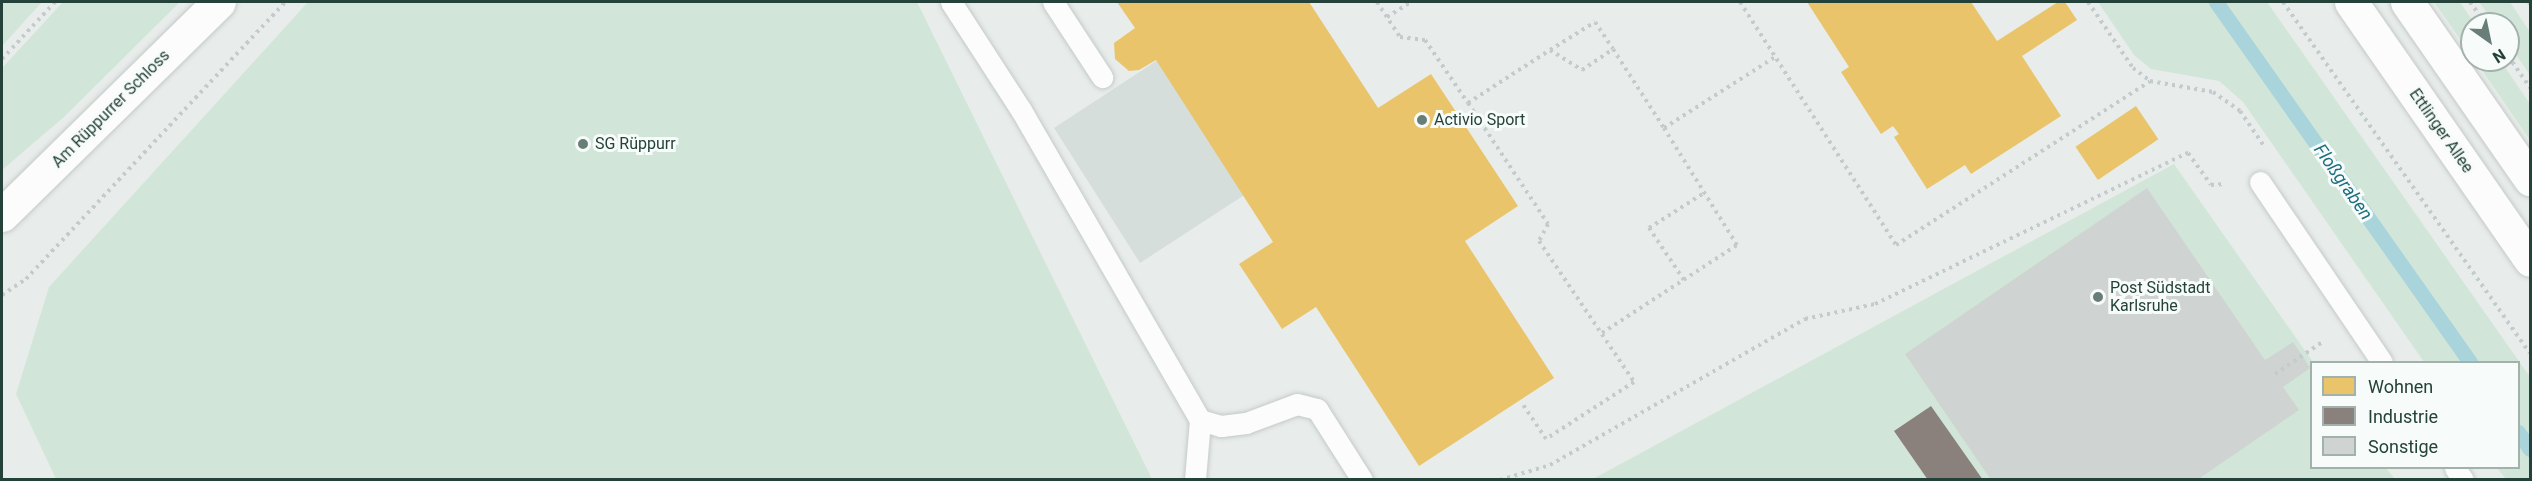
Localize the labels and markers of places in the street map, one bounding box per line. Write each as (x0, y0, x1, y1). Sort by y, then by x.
place label: Activio Sport (1434, 110, 1525, 130)
marker: Activio Sport (1415, 113, 1429, 127)
place label: SG Rüppurr (595, 134, 676, 154)
marker: SG Rüppurr (576, 137, 590, 151)
place label: Post Südstadt Karlsruhe (2110, 278, 2210, 316)
marker: Post Südstadt Karlsruhe (2091, 290, 2105, 304)

